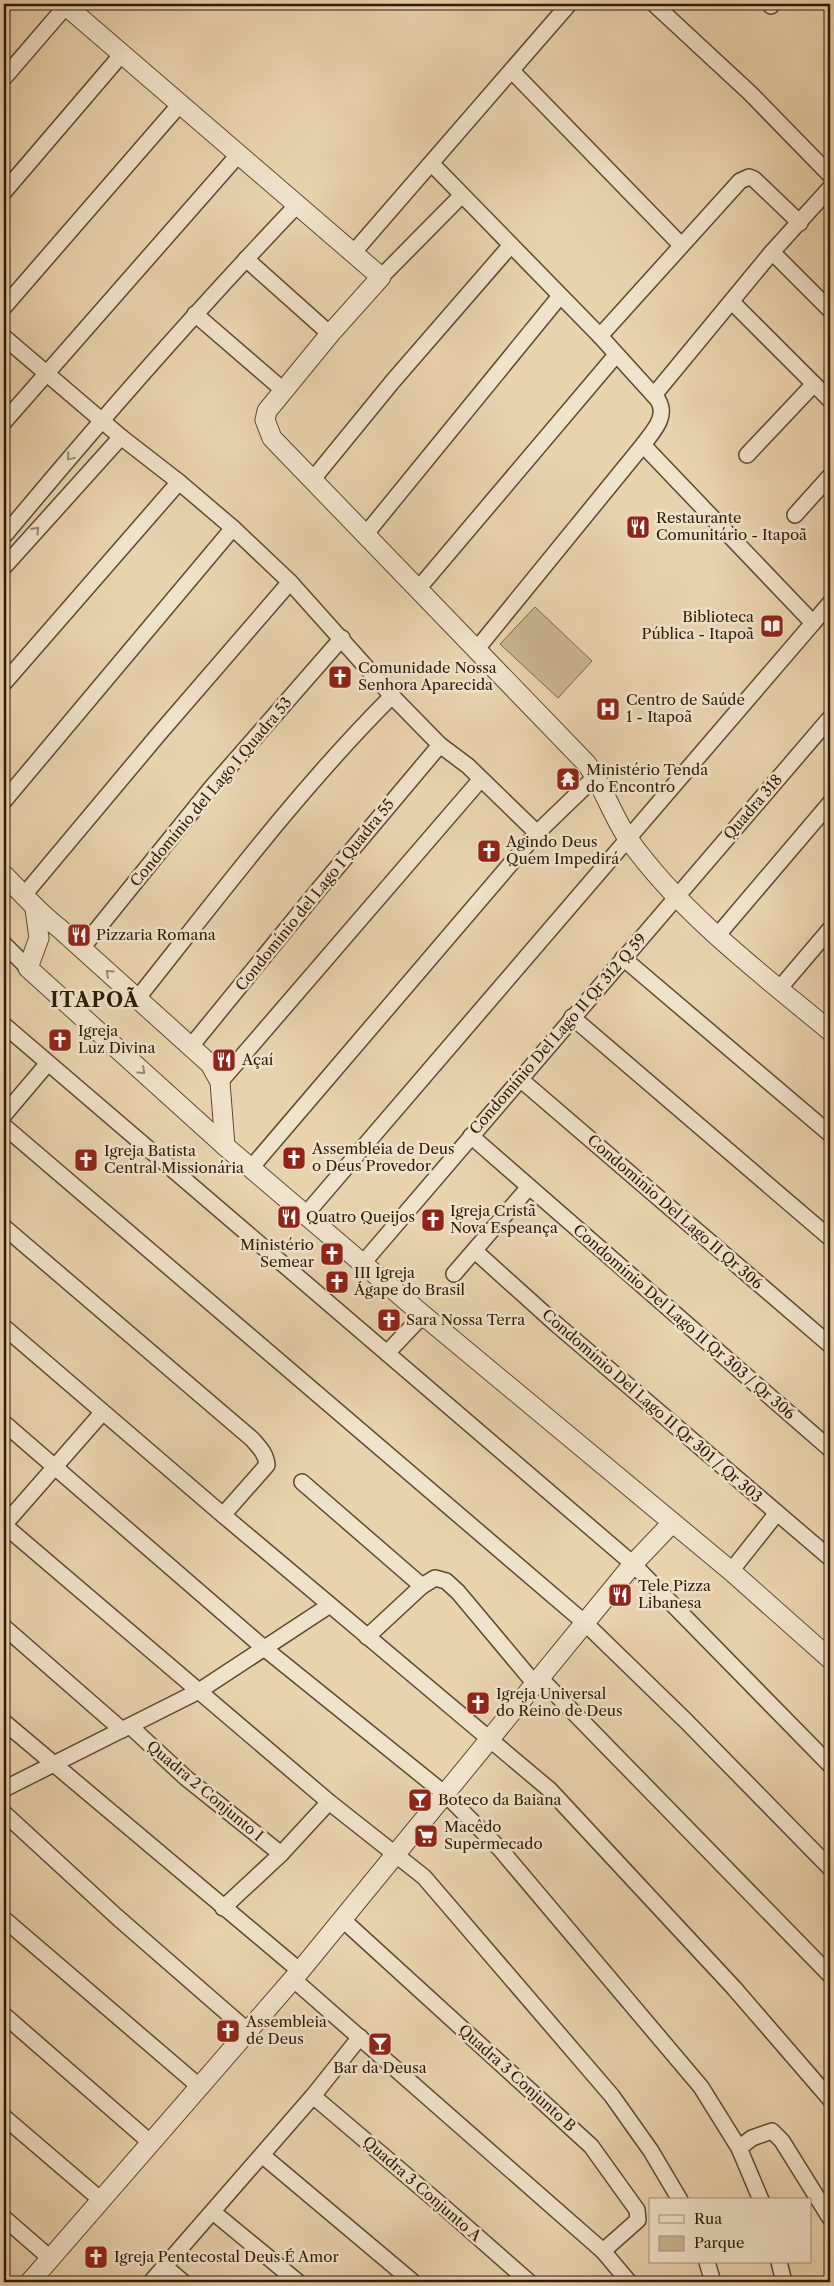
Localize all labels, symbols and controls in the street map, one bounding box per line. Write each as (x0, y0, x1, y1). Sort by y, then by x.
one-way arrow (66, 452, 75, 461)
place label: Restaurante Comunitário - Itapoã (656, 508, 807, 544)
restaurant icon: Restaurante Comunitário - Itapoã (625, 514, 651, 540)
one-way arrow (30, 527, 39, 536)
place label: Biblioteca Pública - Itapoã (642, 607, 754, 643)
library icon: Biblioteca Pública - Itapoã (759, 613, 785, 639)
place label: Comunidade Nossa Senhora Aparecida (358, 658, 497, 694)
church icon: Comunidade Nossa Senhora Aparecida (327, 664, 353, 690)
place label: Centro de Saúde 1 - Itapoã (626, 690, 745, 726)
street label: Condomínio del Lago I Quadra 53 (126, 693, 296, 890)
hospital icon: Centro de Saúde 1 - Itapoã (595, 696, 621, 722)
place label: Ministério Tenda do Encontro (586, 760, 708, 796)
temple icon: Ministério Tenda do Encontro (555, 766, 581, 792)
street label: Quadra 318 (719, 770, 786, 843)
street label: Condomínio del Lago I Quadra 55 (231, 795, 398, 995)
place label: Agindo Deus Quem Impedirá (505, 832, 619, 868)
church icon: Agindo Deus Quem Impedirá (476, 838, 502, 864)
restaurant icon: Pizzaria Romana (66, 922, 92, 948)
place label: Pizzaria Romana (96, 925, 216, 944)
street label: Condomínio Del Lago II Qr 312 Q 59 (465, 929, 650, 1138)
one-way arrow (105, 970, 114, 979)
district label: ITAPOÃ (50, 987, 140, 1012)
place label: Igreja Luz Divina (78, 1021, 155, 1057)
church icon: Igreja Luz Divina (47, 1027, 73, 1053)
restaurant icon: Açaí (211, 1047, 237, 1073)
place label: Açaí (241, 1050, 274, 1069)
one-way arrow (136, 1065, 145, 1074)
street label: Condomínio Del Lago II Qr 306 (584, 1130, 767, 1293)
place label: Assembleia de Deus o Deus Provedor (311, 1139, 455, 1175)
place label: Igreja Batista Central Missionária (104, 1141, 244, 1177)
church icon: Assembleia de Deus o Deus Provedor (281, 1145, 307, 1171)
church icon: Igreja Batista Central Missionária (73, 1147, 99, 1173)
place label: Igreja Cristã Nova Espeança (450, 1201, 558, 1237)
restaurant icon: Quatro Queijos (276, 1204, 302, 1230)
place label: Quatro Queijos (306, 1207, 415, 1226)
church icon: Igreja Cristã Nova Espeança (420, 1207, 446, 1233)
street label: Condomínio Del Lago II Qr 303 / Qr 306 (569, 1220, 799, 1423)
place label: Ministério Semear (240, 1235, 315, 1271)
church icon: Ministério Semear (319, 1241, 345, 1267)
place label: III Igreja Ágape do Brasil (353, 1263, 465, 1299)
church icon: III Igreja Ágape do Brasil (324, 1269, 350, 1295)
street label: Condomínio Del Lago II Qr 301 / Qr 303 (538, 1305, 766, 1507)
church icon: Sara Nossa Terra (376, 1307, 402, 1333)
place label: Sara Nossa Terra (406, 1310, 525, 1329)
place label: Tele Pizza Libanesa (638, 1576, 711, 1612)
restaurant icon: Tele Pizza Libanesa (607, 1582, 633, 1608)
place label: Igreja Universal do Reino de Deus (496, 1684, 623, 1720)
church icon: Igreja Universal do Reino de Deus (465, 1690, 491, 1716)
street label: Quadra 2 Conjunto I (143, 1736, 268, 1845)
bar icon: Boteco da Baiana (407, 1787, 433, 1813)
place label: Boteco da Baiana (438, 1790, 562, 1809)
place label: Macêdo Supermecado (444, 1817, 543, 1853)
supermarket icon: Macêdo Supermecado (413, 1823, 439, 1849)
place label: Assembleia de Deus (245, 2012, 327, 2048)
church icon: Assembleia de Deus (215, 2018, 241, 2044)
street label: Quadra 3 Conjunto B (455, 2020, 580, 2135)
bar icon: Bar da Deusa (367, 2031, 393, 2057)
place label: Bar da Deusa (333, 2058, 427, 2077)
street label: Quadra 3 Conjunto A (359, 2132, 486, 2246)
legend (649, 2198, 812, 2264)
text: Rua (694, 2209, 722, 2228)
text: Parque (694, 2233, 744, 2252)
church icon: Igreja Pentecostal Deus É Amor (83, 2244, 109, 2270)
place label: Igreja Pentecostal Deus É Amor (114, 2247, 339, 2266)

